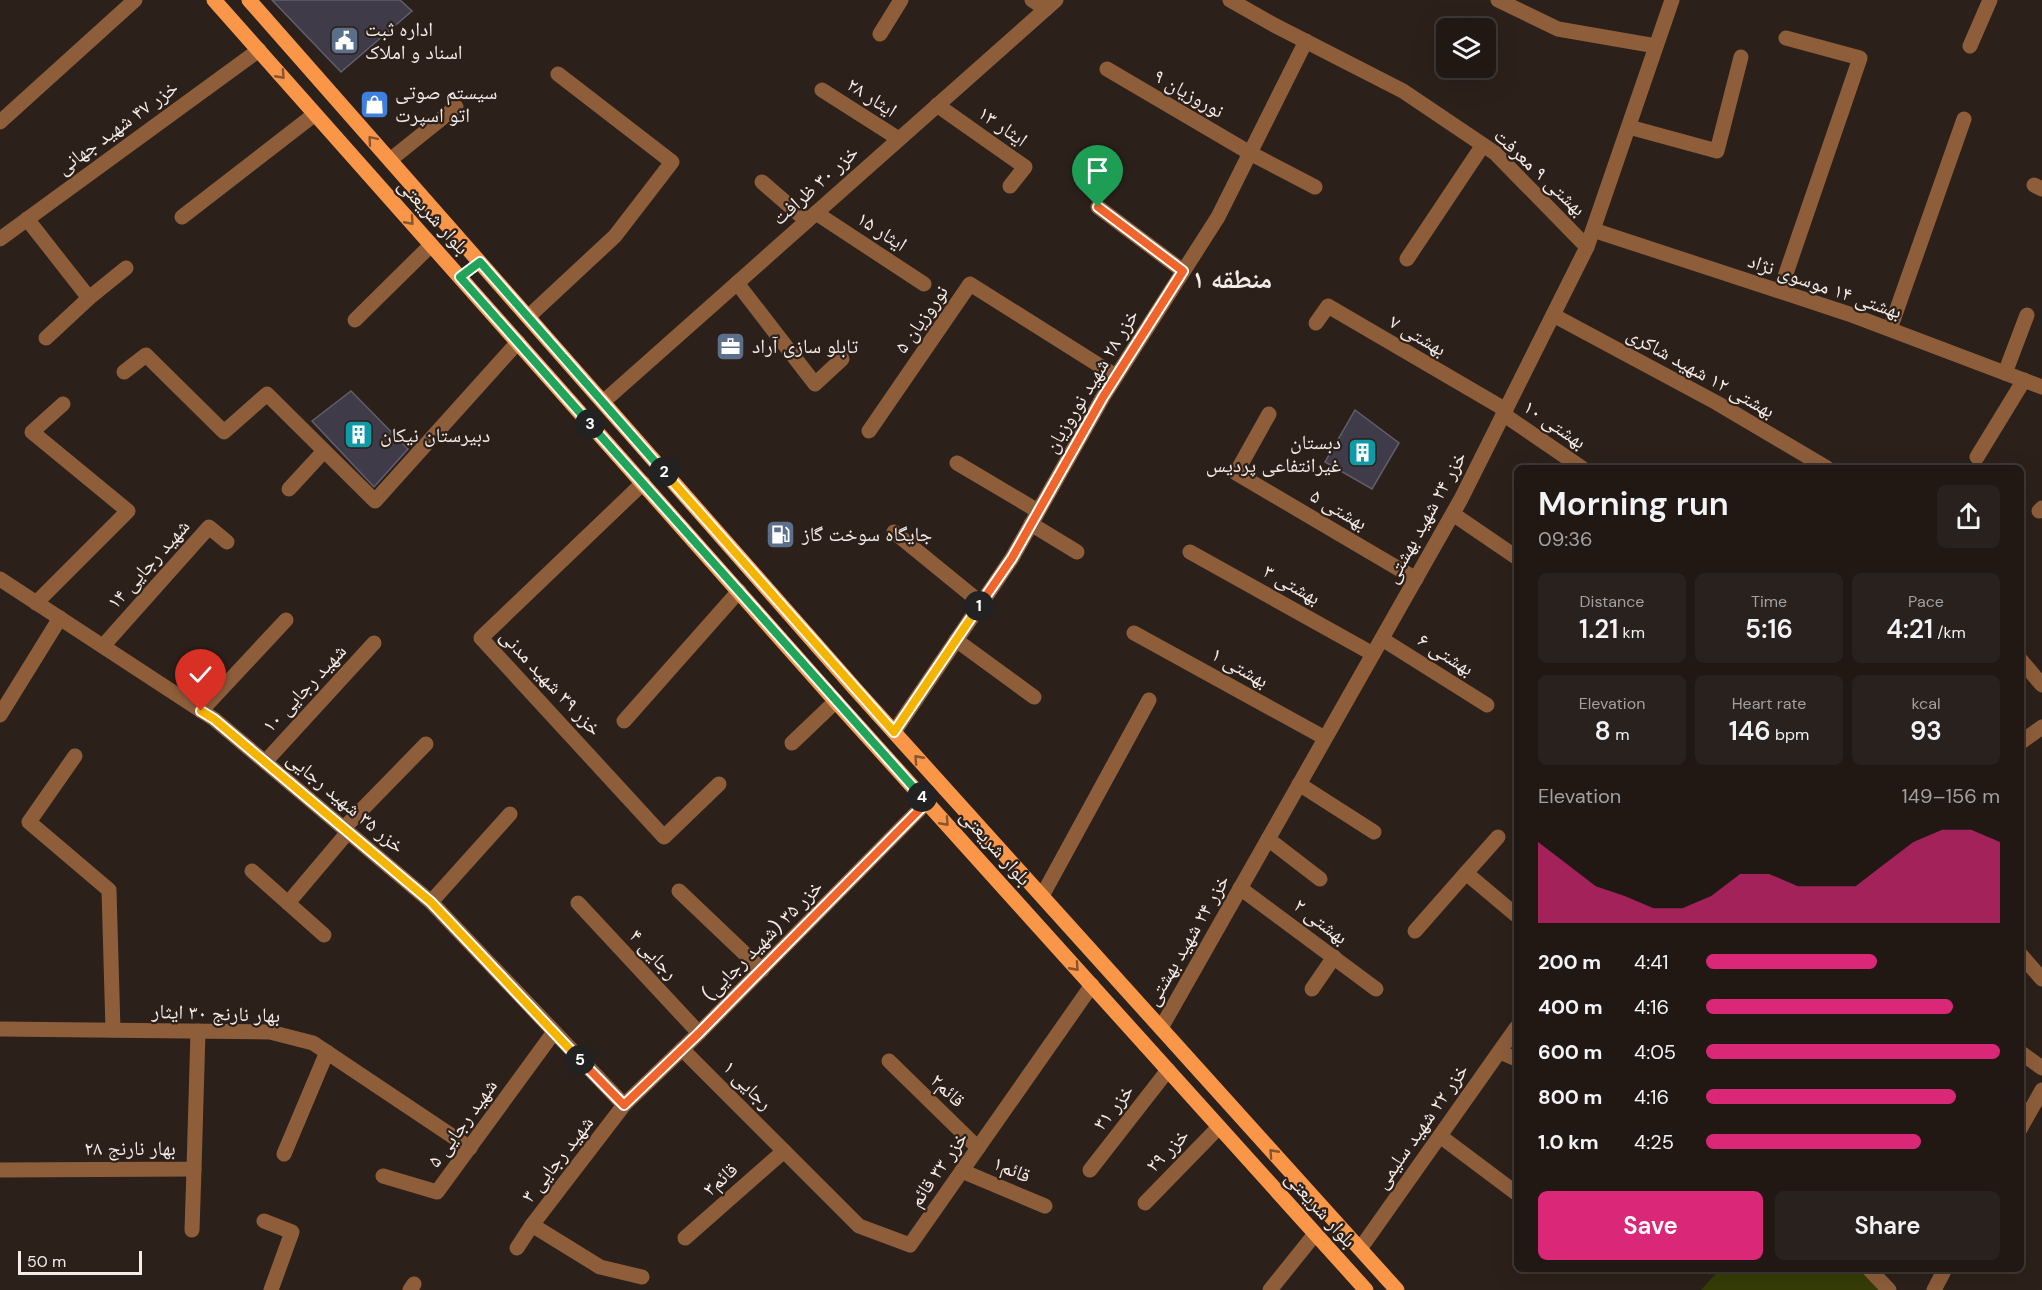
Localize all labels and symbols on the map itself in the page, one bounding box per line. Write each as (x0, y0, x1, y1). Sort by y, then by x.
place label: اداره ثبت اسناد و املاک (365, 16, 463, 65)
public building icon: اداره ثبت اسناد و املاک (328, 25, 360, 57)
street label: نوروزیان ۹ (1149, 62, 1229, 124)
one-way arrow (274, 68, 285, 79)
street label: ایثار ۲۸ (842, 71, 902, 123)
street label: خزر ۴۷ شهید جهانی (51, 74, 183, 180)
place label: سیستم صوتی اتو اسپرت (395, 79, 497, 128)
shop icon: سیستم صوتی اتو اسپرت (358, 88, 390, 120)
street label: ایثار ۱۳ (973, 100, 1033, 152)
street label: بهشتی ۹ معرفت (1488, 123, 1592, 221)
one-way arrow (368, 136, 379, 147)
street label: خزر ۳۰ ظرافت (766, 139, 864, 231)
pin (1072, 145, 1123, 207)
street label: بلوار شریعتی (393, 172, 475, 260)
street label: ایثار ۱۵ (852, 205, 912, 257)
one-way arrow (403, 214, 414, 225)
street label: بهشتی ۱۴ موسوی نژاد (1745, 247, 1905, 325)
district label: منطقه ۱ (1192, 262, 1272, 296)
street label: نوروزیان ۵ (888, 280, 954, 358)
street label: خزر ۲۸ شهید نوروزیان (1038, 304, 1144, 458)
street label: بهشتی ۷ (1385, 308, 1451, 362)
street label: بهشتی ۱۲ شهید شاکری (1622, 320, 1780, 424)
office icon: تابلو سازی آراد (715, 330, 747, 362)
place label: تابلو سازی آراد (752, 333, 858, 359)
street label: بهشتی ۱۰ (1518, 393, 1592, 455)
pin: 3 (575, 409, 605, 439)
building icon: دبیرستان نیکان (343, 419, 375, 451)
place label: دبیرستان نیکان (380, 422, 490, 448)
place label: دبستان غیرانتفاعی پردیس (1206, 429, 1341, 478)
building icon: دبستان غیرانتفاعی پردیس (1346, 437, 1378, 469)
street label: خزر ۲۴ شهید بهشتی (1378, 446, 1472, 588)
pin: 2 (649, 457, 679, 487)
street label: بهشتی ۵ (1306, 482, 1372, 536)
street label: شهید رجایی ۱۴ (101, 514, 195, 614)
fuel station icon: جایگاه سوخت گاز (765, 518, 797, 550)
place label: جایگاه سوخت گاز (801, 521, 933, 547)
street label: بهشتی ۳ (1259, 558, 1325, 610)
pin: 1 (964, 591, 994, 621)
street label: خزر ۳۹ شهید مدنی (495, 623, 608, 741)
street label: بهشتی ۶ (1413, 627, 1479, 681)
street label: شهید رجایی ۱۰ (256, 638, 352, 738)
street label: بهشتی ۱ (1207, 641, 1273, 693)
pin (175, 649, 226, 711)
street label: خزر ۳۵ شهید رجایی (282, 745, 410, 859)
one-way arrow (914, 755, 925, 765)
pin: 4 (907, 782, 937, 812)
street label: بلوار شریعتی (955, 803, 1037, 891)
one-way arrow (938, 815, 949, 826)
street label: خزر ۲۴ شهید بهشتی (1139, 870, 1235, 1010)
street label: خزر ۳۵ (شهید رجایی) (696, 874, 828, 1006)
street label: بهشتی ۲ (1289, 892, 1353, 950)
street label: رجایی ۴ (624, 923, 684, 985)
one-way arrow (1068, 960, 1079, 970)
street label: بهار نارنج ۳۰ ایثار (150, 998, 281, 1028)
pin: 5 (565, 1045, 595, 1075)
street label: رجایی ۱ (717, 1054, 779, 1116)
street label: خزر ۲۲ شهید سلیمی (1368, 1058, 1474, 1194)
street label: قائم۲ (924, 1067, 971, 1113)
street label: شهید رجایی ۵ (421, 1074, 503, 1172)
street label: خزر ۳۱ (1087, 1078, 1139, 1135)
street label: شهید رجایی ۳ (515, 1110, 599, 1208)
street label: خزر ۲۹ (1140, 1122, 1195, 1178)
street label: خزر ۳۳ قائم (902, 1126, 974, 1213)
street label: بهار نارنج ۲۸ (84, 1135, 176, 1161)
one-way arrow (1270, 1149, 1281, 1160)
street label: قائم۱ (989, 1150, 1035, 1189)
street label: قائم۳ (697, 1156, 744, 1202)
street label: بلوار شریعتی (1280, 1165, 1362, 1253)
scale bar (18, 1248, 142, 1276)

